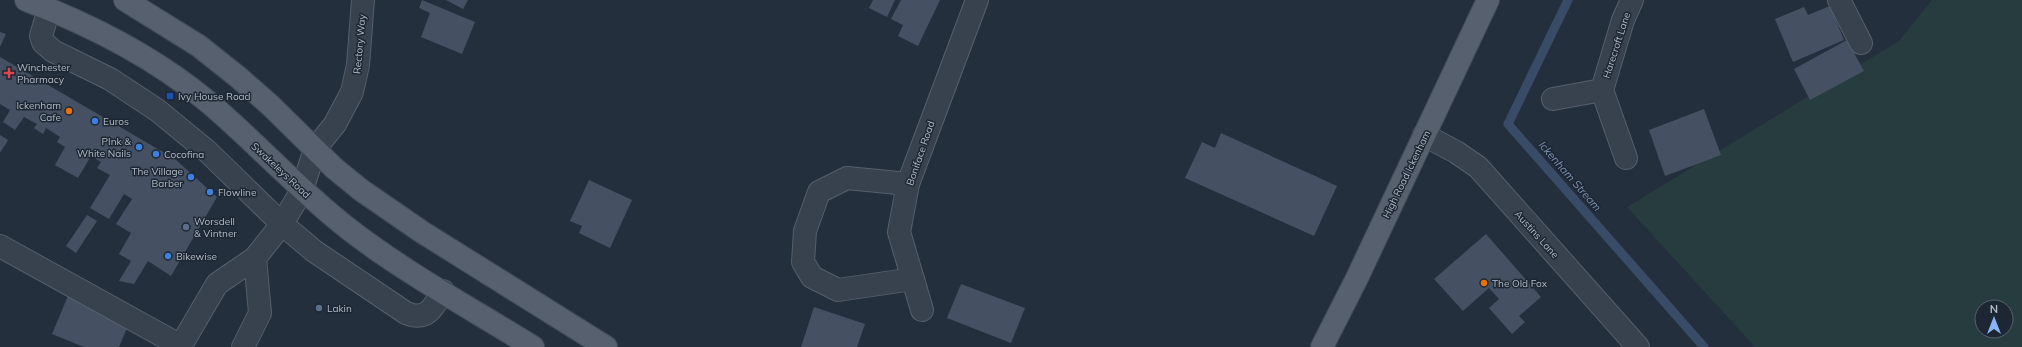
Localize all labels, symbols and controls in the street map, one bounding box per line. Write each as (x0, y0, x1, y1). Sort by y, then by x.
street label: Harecroft Lane (1600, 10, 1633, 80)
street label: Rectory Way (350, 13, 369, 75)
place label: Winchester Pharmacy (17, 61, 70, 86)
marker: Winchester Pharmacy (4, 68, 14, 78)
place label: Ivy House Road (178, 90, 251, 103)
marker: Ivy House Road (165, 91, 175, 101)
place label: Ickenham Cafe (16, 99, 61, 124)
marker: Ickenham Cafe (64, 106, 74, 116)
place label: Euros (103, 115, 129, 128)
marker: Euros (90, 116, 100, 126)
street label: Boniface Road (903, 119, 938, 187)
street label: High Road Ickenham (1380, 128, 1433, 220)
place label: PInk & White Nails (77, 135, 131, 160)
water label: Ickenham Stream (1536, 138, 1605, 214)
street label: Swakeleys Road (248, 140, 313, 201)
marker: PInk & White Nails (134, 142, 144, 152)
place label: Cocofina (164, 148, 204, 161)
marker: Cocofina (151, 149, 161, 159)
place label: The Village Barber (131, 165, 183, 190)
marker: The Village Barber (186, 172, 196, 182)
place label: Flowline (218, 186, 256, 199)
marker: Flowline (205, 187, 215, 197)
street label: Austins Lane (1512, 208, 1562, 261)
place label: Worsdell & Vintner (194, 215, 237, 240)
marker: Worsdell & Vintner (181, 222, 191, 232)
place label: Bikewise (176, 250, 217, 263)
marker: Bikewise (163, 251, 173, 261)
place label: The Old Fox (1492, 277, 1548, 290)
marker: The Old Fox (1479, 278, 1489, 288)
north arrow (1974, 299, 2014, 339)
place label: Lakin (327, 302, 352, 315)
text: N (1990, 302, 1998, 316)
marker: Lakin (314, 303, 324, 313)

